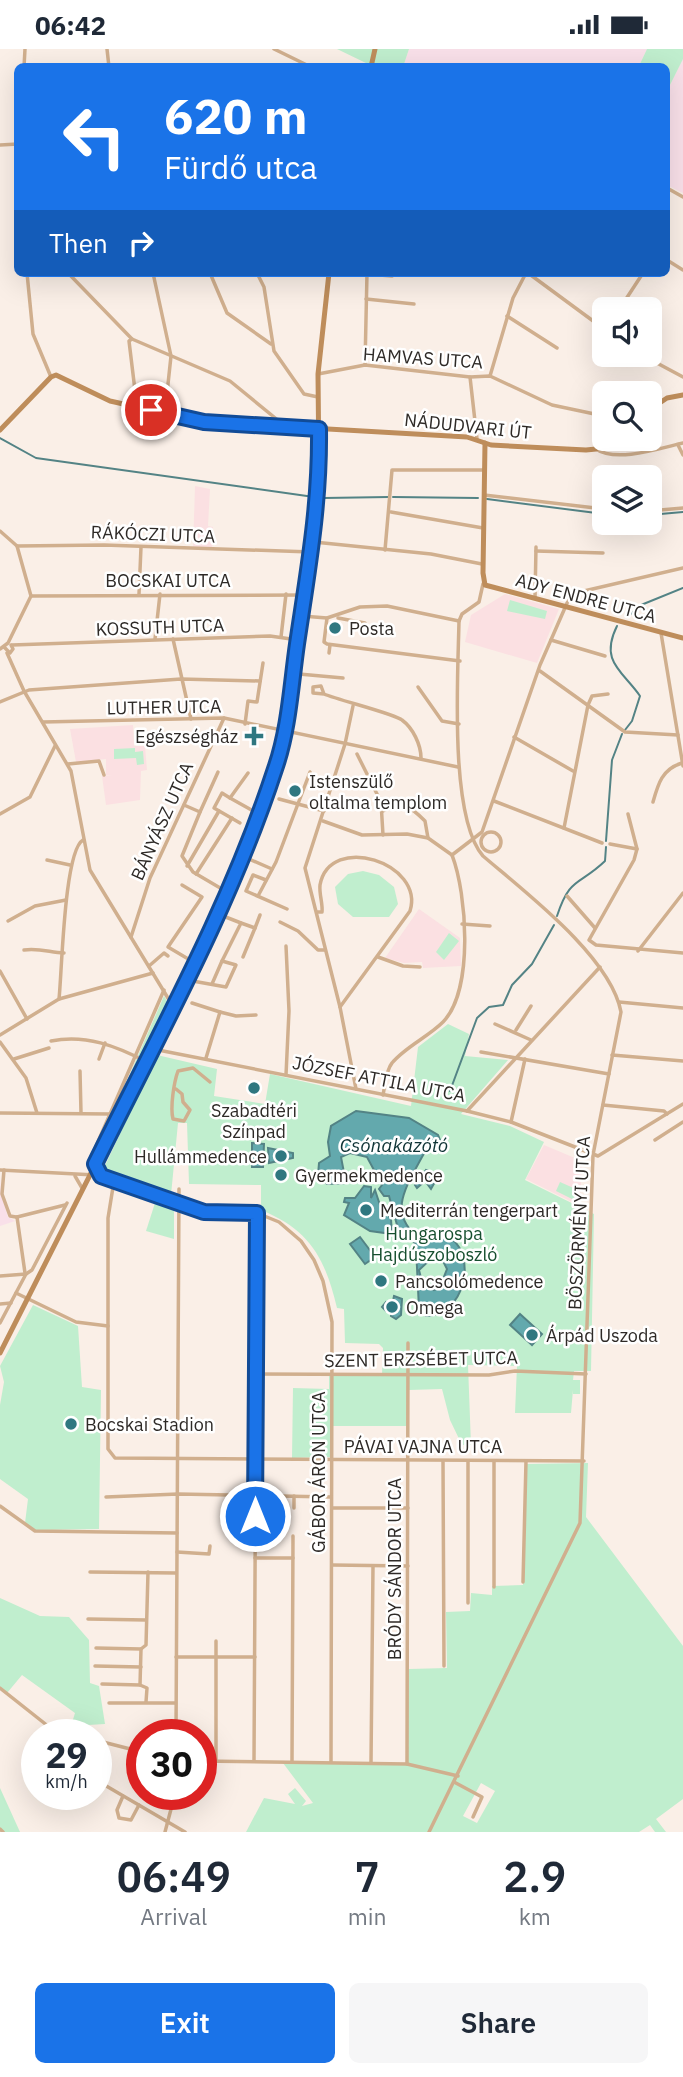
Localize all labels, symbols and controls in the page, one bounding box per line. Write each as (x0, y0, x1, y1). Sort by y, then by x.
text: 06:42 (35, 8, 106, 42)
text: 620 m (164, 84, 308, 147)
icon: left (49, 91, 140, 182)
text: Fürdő utca (164, 146, 317, 188)
icon: right (122, 224, 160, 262)
text: Then (49, 226, 108, 260)
map controls (592, 297, 662, 535)
button: sound (592, 297, 662, 367)
street label: HAMVAS UTCA (362, 342, 484, 374)
pin (121, 380, 181, 440)
button: search (592, 381, 662, 451)
icon: arrive (132, 391, 170, 429)
street label: NÁDUDVARI ÚT (403, 408, 533, 444)
button: layers (592, 465, 662, 535)
street label: RÁKÓCZI UTCA (90, 520, 216, 548)
street label: ADY ENDRE UTCA (513, 568, 659, 628)
street label: BOCSKAI UTCA (105, 569, 231, 592)
street label: KOSSUTH UTCA (95, 613, 225, 641)
place label: Posta (349, 617, 395, 640)
marker: Posta (327, 620, 343, 636)
street label: LUTHER UTCA (106, 694, 222, 720)
place label: Egészségház (135, 725, 238, 748)
marker: Egészségház (244, 726, 264, 746)
street label: BÁNYÁSZ UTCA (126, 758, 199, 884)
place label: Istenszülő oltalma templom (309, 770, 447, 814)
marker: Istenszülő oltalma templom (287, 783, 303, 799)
street label: JÓZSEF ATTILA UTCA (291, 1051, 468, 1107)
marker: Szabadtéri Színpad (246, 1080, 262, 1096)
place label: Szabadtéri Színpad (211, 1099, 297, 1143)
water label: Csónakázótó (340, 1133, 448, 1157)
street label: BÖSZÖRMÉNYI UTCA (563, 1135, 595, 1311)
place label: Hullámmedence (134, 1145, 267, 1168)
marker: Hullámmedence (273, 1148, 289, 1164)
place label: Gyermekmedence (295, 1164, 443, 1187)
marker: Gyermekmedence (273, 1167, 289, 1183)
place label: Mediterrán tengerpart (380, 1199, 558, 1222)
marker: Mediterrán tengerpart (358, 1202, 374, 1218)
park label: Hungarospa Hajdúszoboszló (371, 1222, 497, 1266)
place label: Pancsolómedence (395, 1270, 544, 1293)
marker: Pancsolómedence (373, 1273, 389, 1289)
place label: Omega (406, 1296, 464, 1319)
marker: Omega (384, 1299, 400, 1315)
place label: Árpád Uszoda (546, 1324, 658, 1347)
marker: Árpád Uszoda (524, 1327, 540, 1343)
street label: SZENT ERZSÉBET UTCA (324, 1346, 519, 1372)
street label: GÁBOR ÁRON UTCA (307, 1391, 330, 1553)
place label: Bocskai Stadion (85, 1413, 214, 1436)
marker: Bocskai Stadion (63, 1416, 79, 1432)
street label: PÁVAI VAJNA UTCA (344, 1435, 503, 1458)
street label: BRÓDY SÁNDOR UTCA (383, 1477, 406, 1660)
position arrow (218, 1479, 292, 1553)
speed limit sign: 30 (126, 1719, 217, 1810)
text: 29 (45, 1732, 88, 1778)
text: km/h (45, 1770, 88, 1793)
text: 06:49 (117, 1849, 231, 1904)
text: 7 (354, 1849, 380, 1904)
text: 2.9 (503, 1849, 566, 1904)
text: Arrival (140, 1901, 207, 1931)
text: min (348, 1901, 387, 1931)
text: km (519, 1901, 551, 1931)
button: Exit (35, 1983, 335, 2063)
button: Share (349, 1983, 648, 2063)

